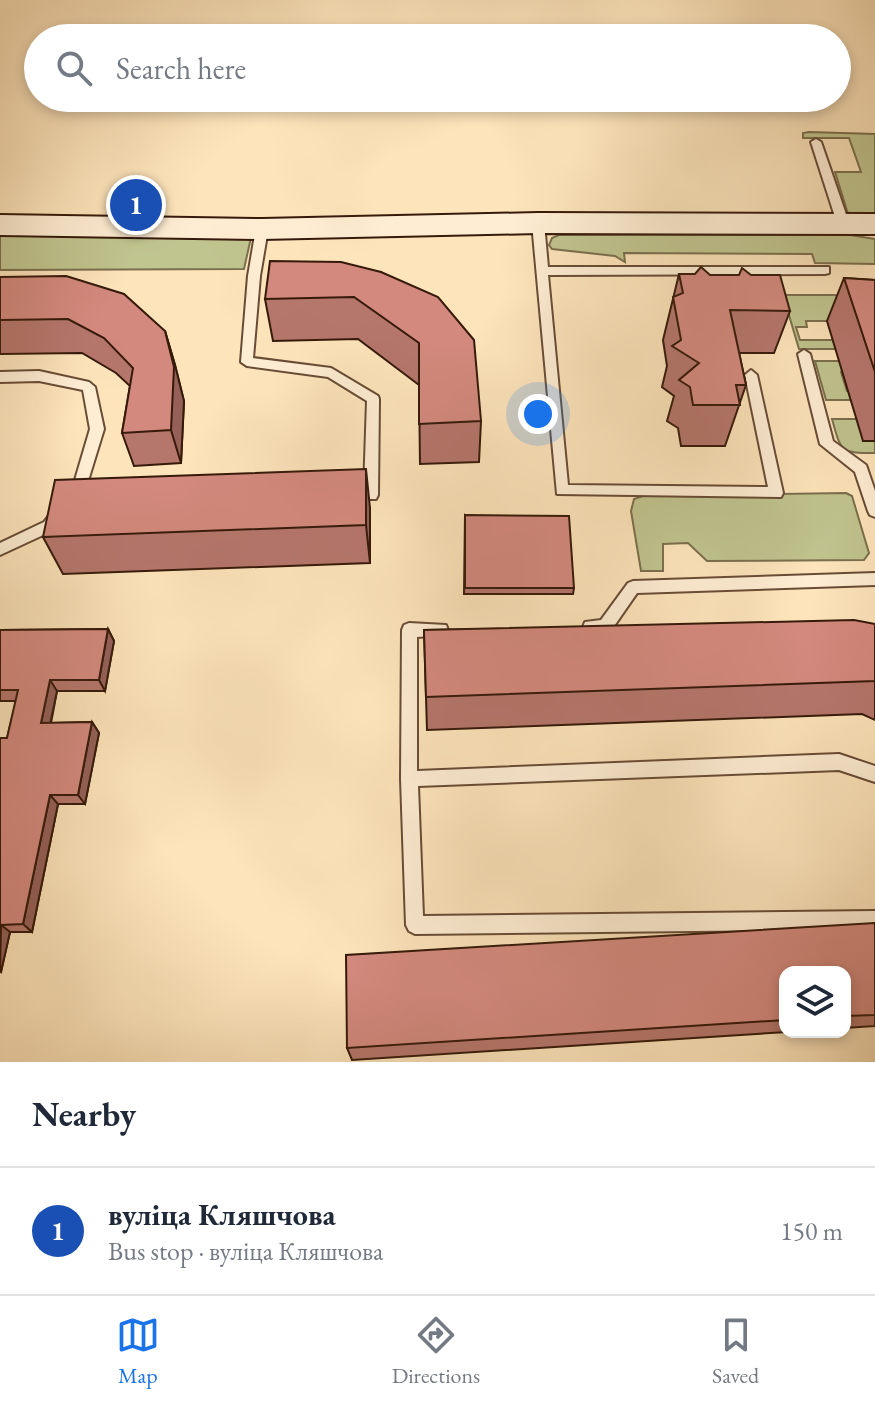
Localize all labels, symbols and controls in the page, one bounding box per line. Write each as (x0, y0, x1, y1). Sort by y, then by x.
search box (24, 24, 851, 112)
icon: search (52, 46, 96, 90)
text: Search here (116, 49, 246, 88)
pin: 1 (110, 175, 162, 235)
your location (518, 394, 558, 434)
map controls (779, 966, 851, 1038)
button: layers (779, 966, 851, 1038)
text: Nearby (32, 1092, 136, 1136)
text: вуліца Кляшчова (108, 1195, 336, 1234)
text: 1 (51, 1214, 65, 1248)
text: 150 m (780, 1214, 843, 1248)
text: Bus stop · вуліца Кляшчова (108, 1234, 384, 1268)
tab: Map (116, 1313, 160, 1390)
tab: Directions (392, 1313, 480, 1390)
tab: Saved (712, 1313, 759, 1390)

